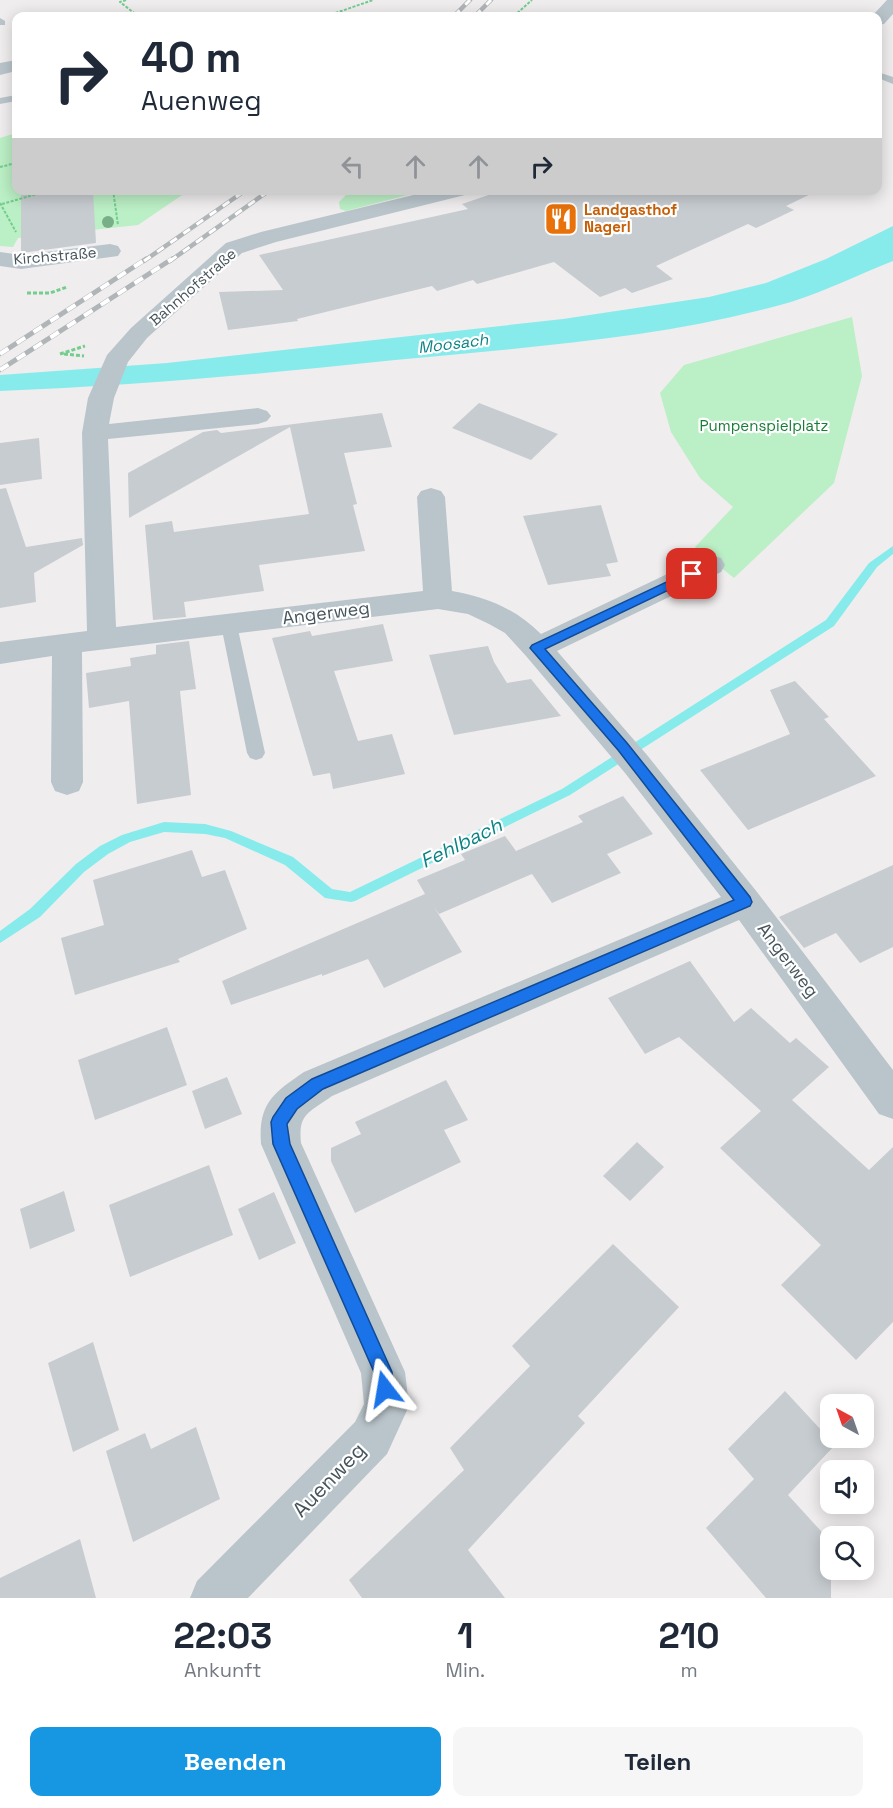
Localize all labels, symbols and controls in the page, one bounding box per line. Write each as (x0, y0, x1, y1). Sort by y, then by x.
text: 40 m (141, 31, 241, 84)
icon: right (42, 36, 120, 114)
text: Auenweg (141, 83, 262, 118)
icon: left (336, 150, 369, 183)
icon: ahead (399, 150, 432, 183)
icon: ahead (462, 150, 495, 183)
icon: right (525, 150, 558, 183)
place label: Landgasthof Nagerl (584, 200, 678, 236)
restaurant icon: Landgasthof Nagerl (543, 201, 579, 237)
street label: Kirchstraße (13, 242, 97, 269)
street label: Bahnhofstraße (145, 244, 240, 329)
water label: Moosach (417, 329, 490, 358)
park label: Pumpenspielplatz (700, 416, 828, 435)
pin (666, 548, 717, 599)
icon: arrive (675, 557, 708, 590)
street label: Angerweg (281, 596, 371, 629)
water label: Fehlbach (416, 812, 507, 874)
street label: Angerweg (753, 918, 824, 1002)
position arrow (353, 1357, 417, 1421)
north arrow (820, 1394, 874, 1448)
map controls (820, 1394, 874, 1580)
street label: Auenweg (286, 1437, 371, 1523)
button: sound (820, 1460, 874, 1514)
button: search (820, 1526, 874, 1580)
text: 22:03 (173, 1613, 272, 1659)
text: 1 (457, 1613, 474, 1659)
text: 210 (659, 1613, 720, 1659)
text: Ankunft (184, 1657, 262, 1683)
text: Min. (446, 1657, 485, 1683)
text: m (680, 1657, 698, 1683)
button: Beenden (30, 1727, 441, 1796)
button: Teilen (453, 1727, 863, 1796)

